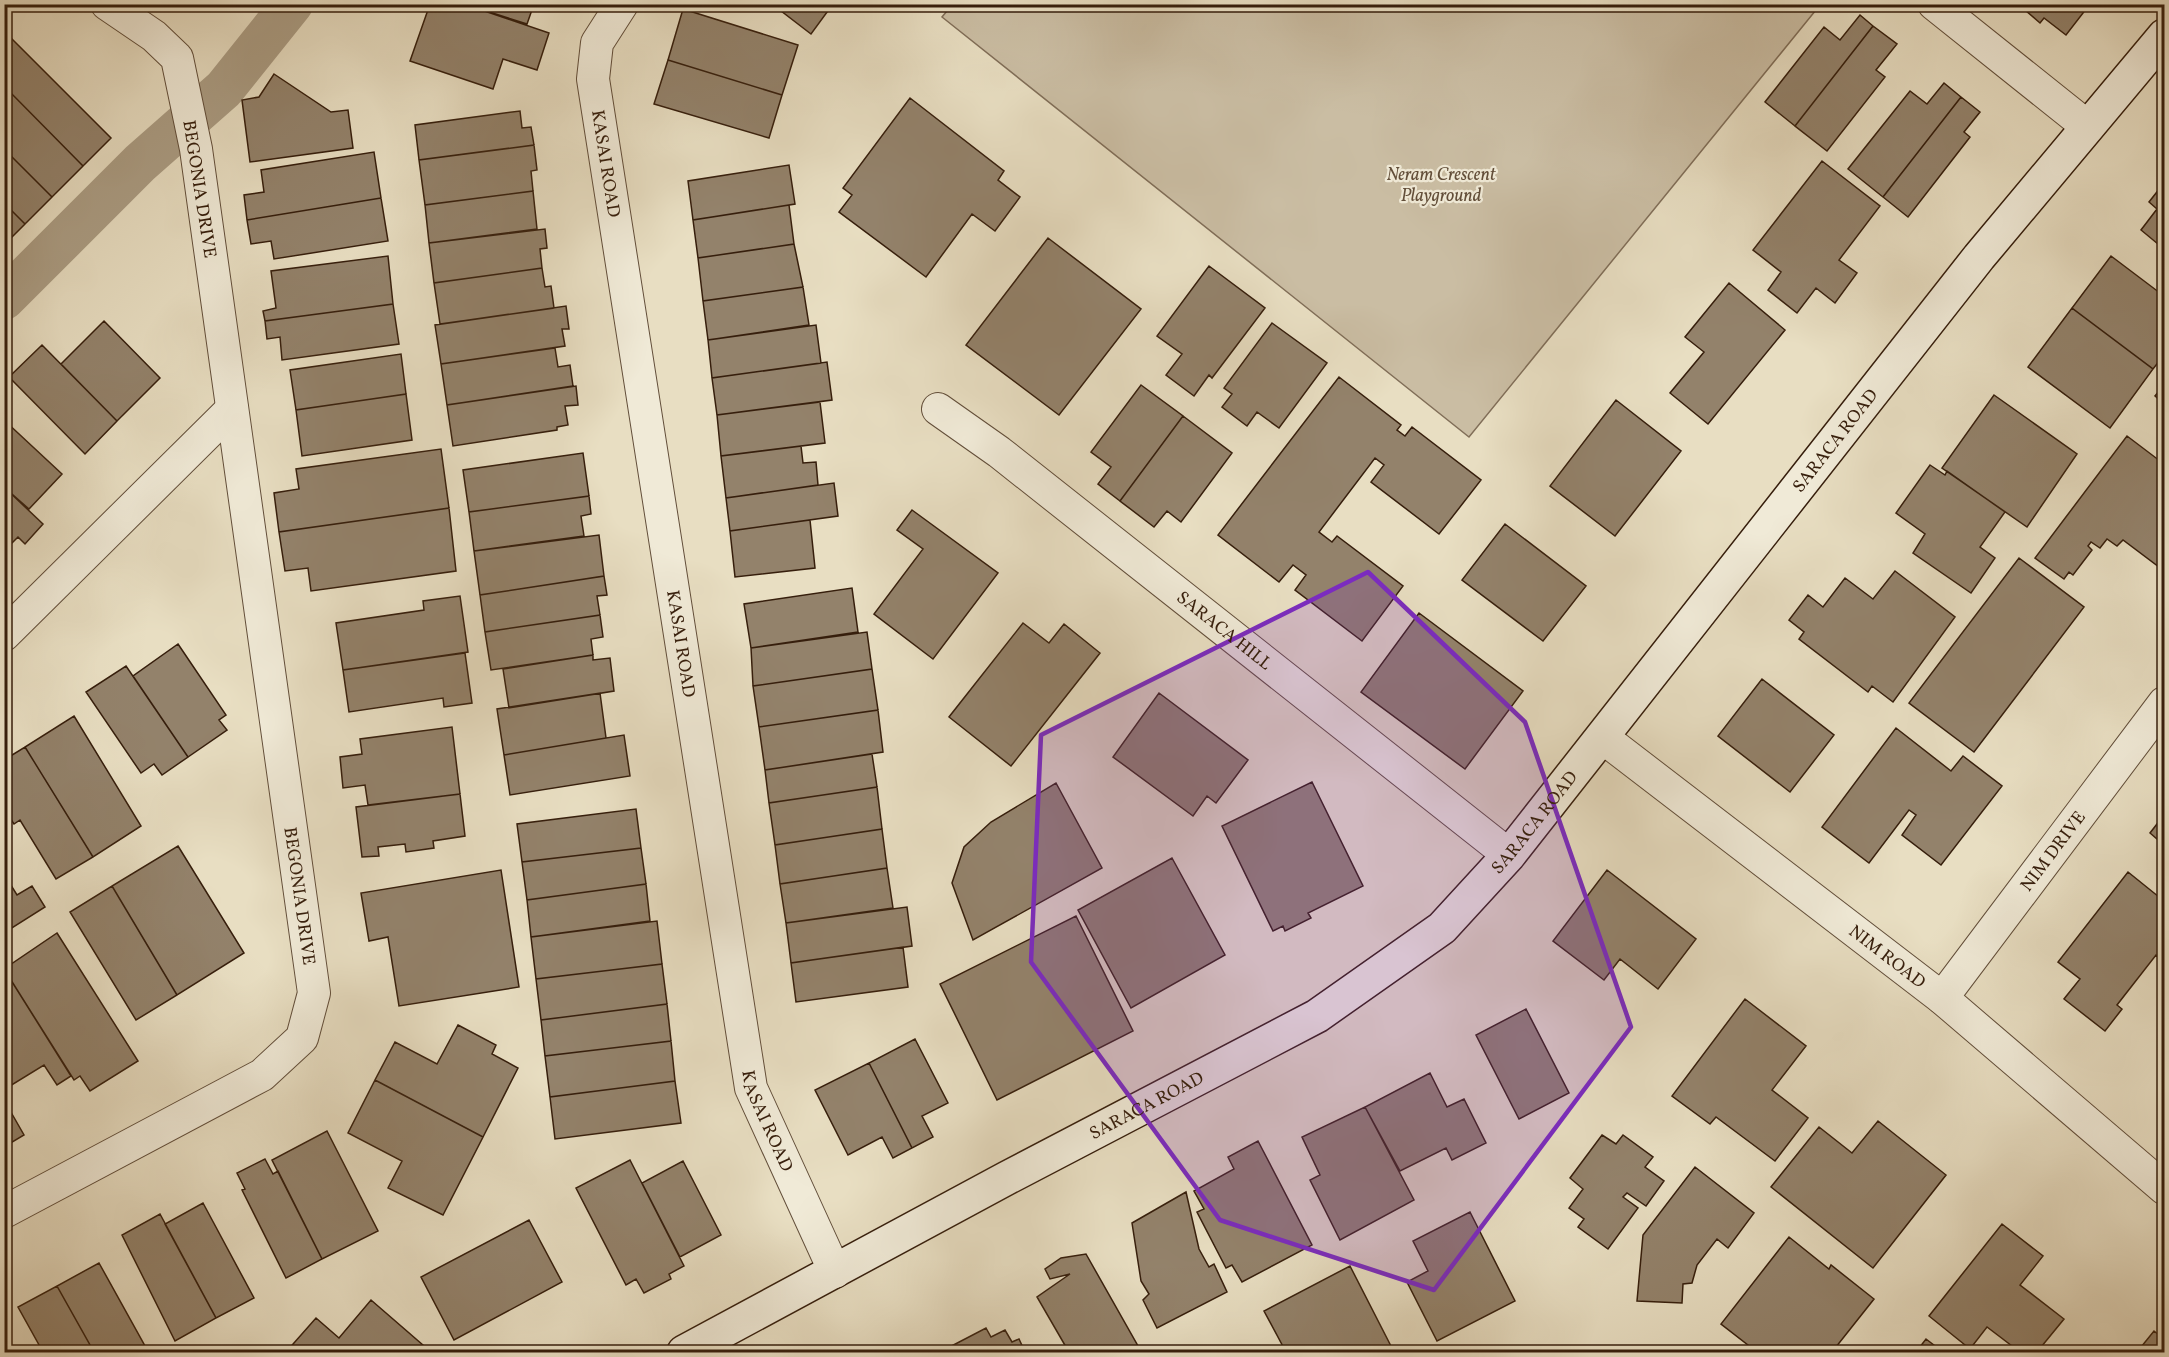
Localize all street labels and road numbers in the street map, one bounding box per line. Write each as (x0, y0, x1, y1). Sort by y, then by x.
street label: KASAI ROAD (584, 108, 625, 219)
street label: BEGONIA DRIVE (175, 118, 222, 260)
street label: SARACA ROAD (1787, 384, 1885, 499)
street label: SARACA HILL (1171, 586, 1276, 677)
street label: KASAI ROAD (659, 588, 701, 699)
street label: SARACA ROAD (1486, 766, 1584, 880)
street label: NIM DRIVE (2015, 806, 2093, 897)
street label: BEGONIA DRIVE (276, 825, 321, 967)
street label: NIM ROAD (1843, 920, 1930, 995)
street label: SARACA ROAD (1085, 1066, 1209, 1147)
street label: KASAI ROAD (734, 1068, 799, 1176)

